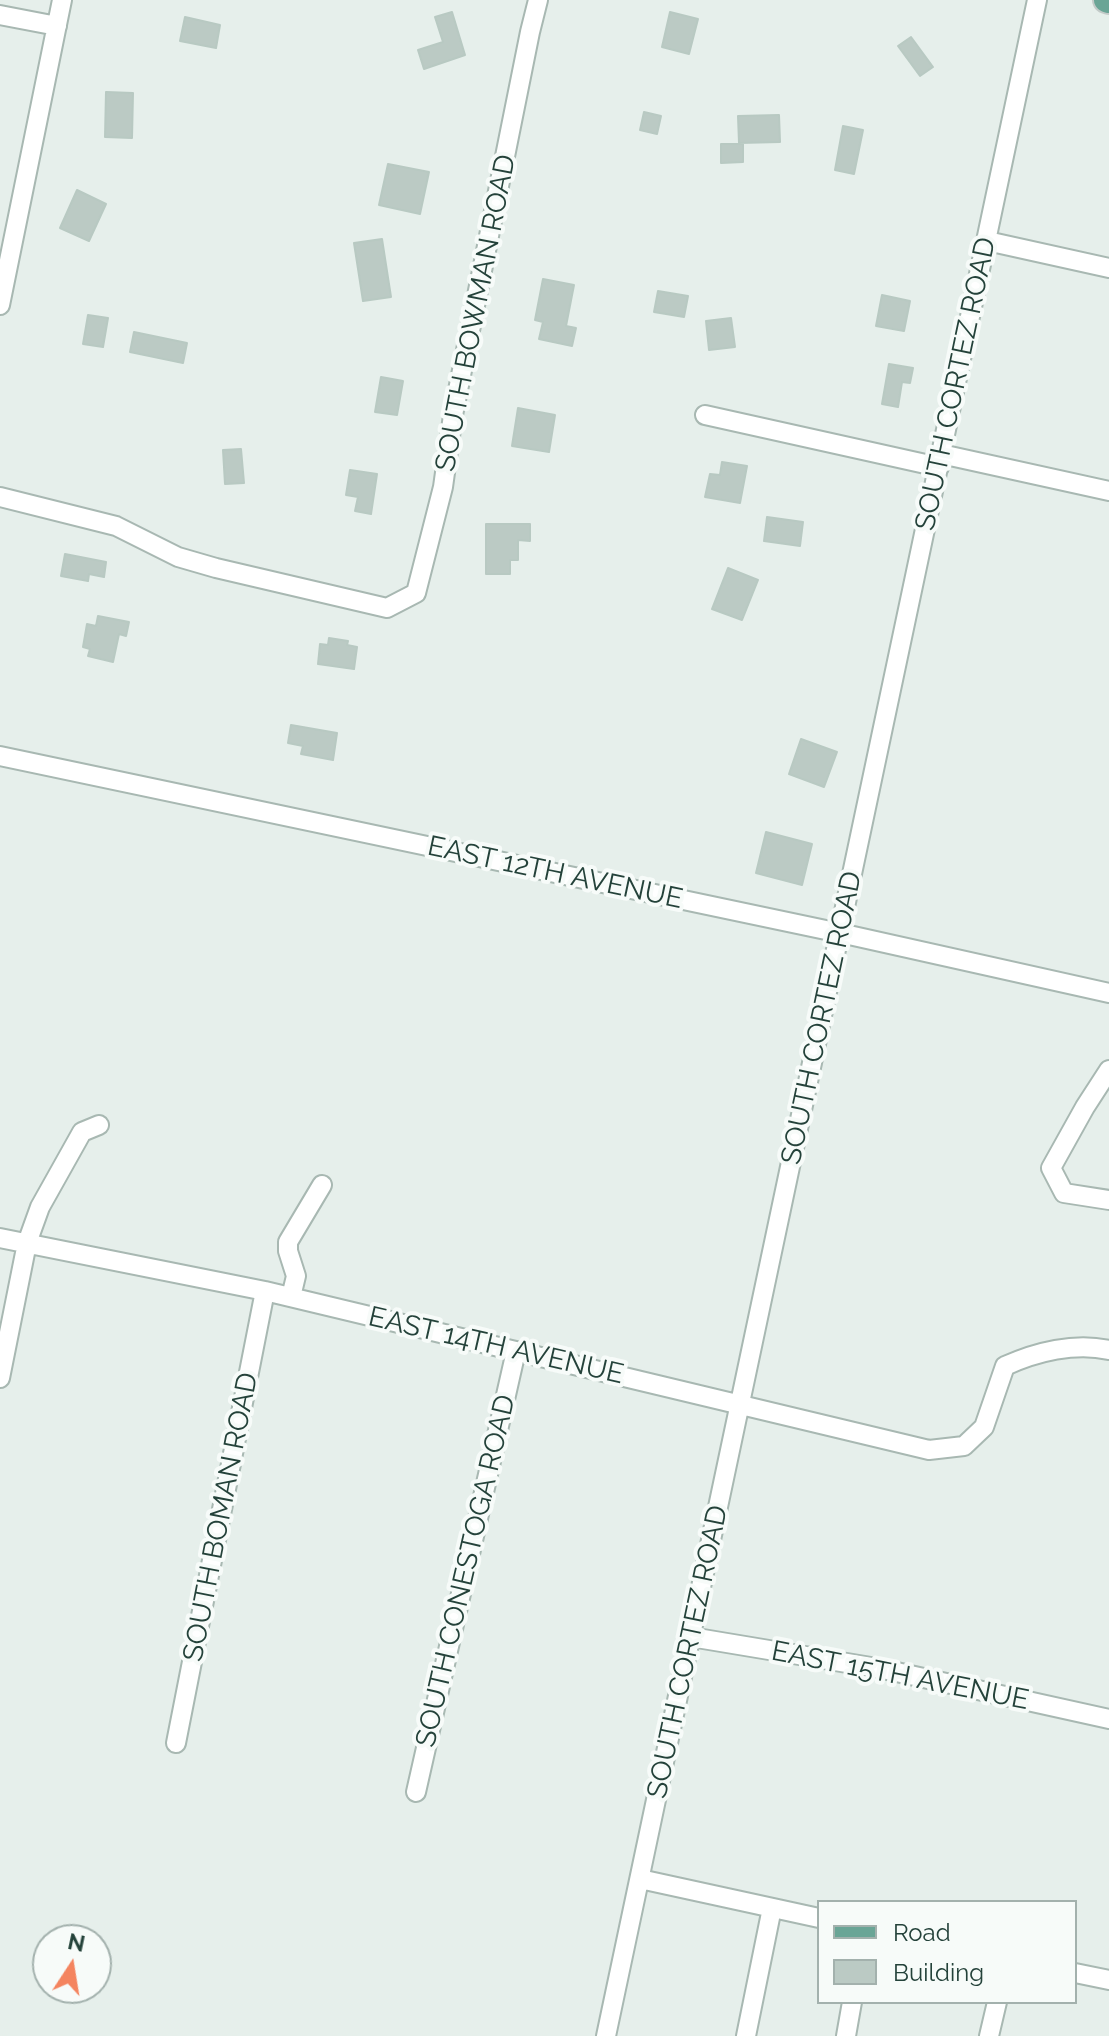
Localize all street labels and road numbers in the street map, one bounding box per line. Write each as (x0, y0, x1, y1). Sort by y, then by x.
street label: SOUTH BOWMAN ROAD (429, 152, 523, 474)
street label: SOUTH CORTEZ ROAD (909, 234, 1003, 534)
street label: EAST 12TH AVENUE (424, 830, 686, 916)
street label: SOUTH CORTEZ ROAD (775, 868, 869, 1168)
street label: EAST 14TH AVENUE (365, 1300, 627, 1392)
street label: SOUTH BOMAN ROAD (177, 1370, 265, 1664)
street label: SOUTH CONESTOGA ROAD (409, 1392, 523, 1750)
street label: SOUTH CORTEZ ROAD (641, 1502, 735, 1802)
street label: EAST 15TH AVENUE (769, 1635, 1031, 1717)

